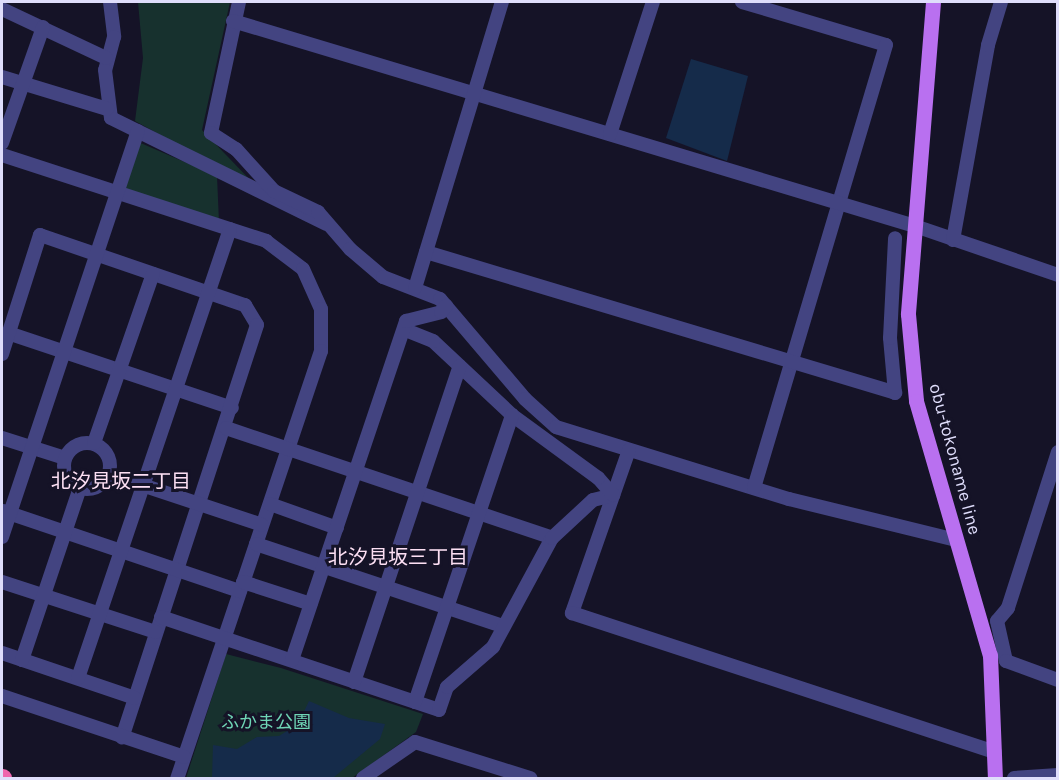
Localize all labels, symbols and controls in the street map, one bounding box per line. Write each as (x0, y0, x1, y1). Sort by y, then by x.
street label: obu-tokoname line (924, 381, 986, 537)
district label: 北汐見坂二丁目 (51, 469, 191, 493)
district label: 北汐見坂三丁目 (328, 545, 468, 569)
park label: ふかま公園 (221, 711, 311, 733)

